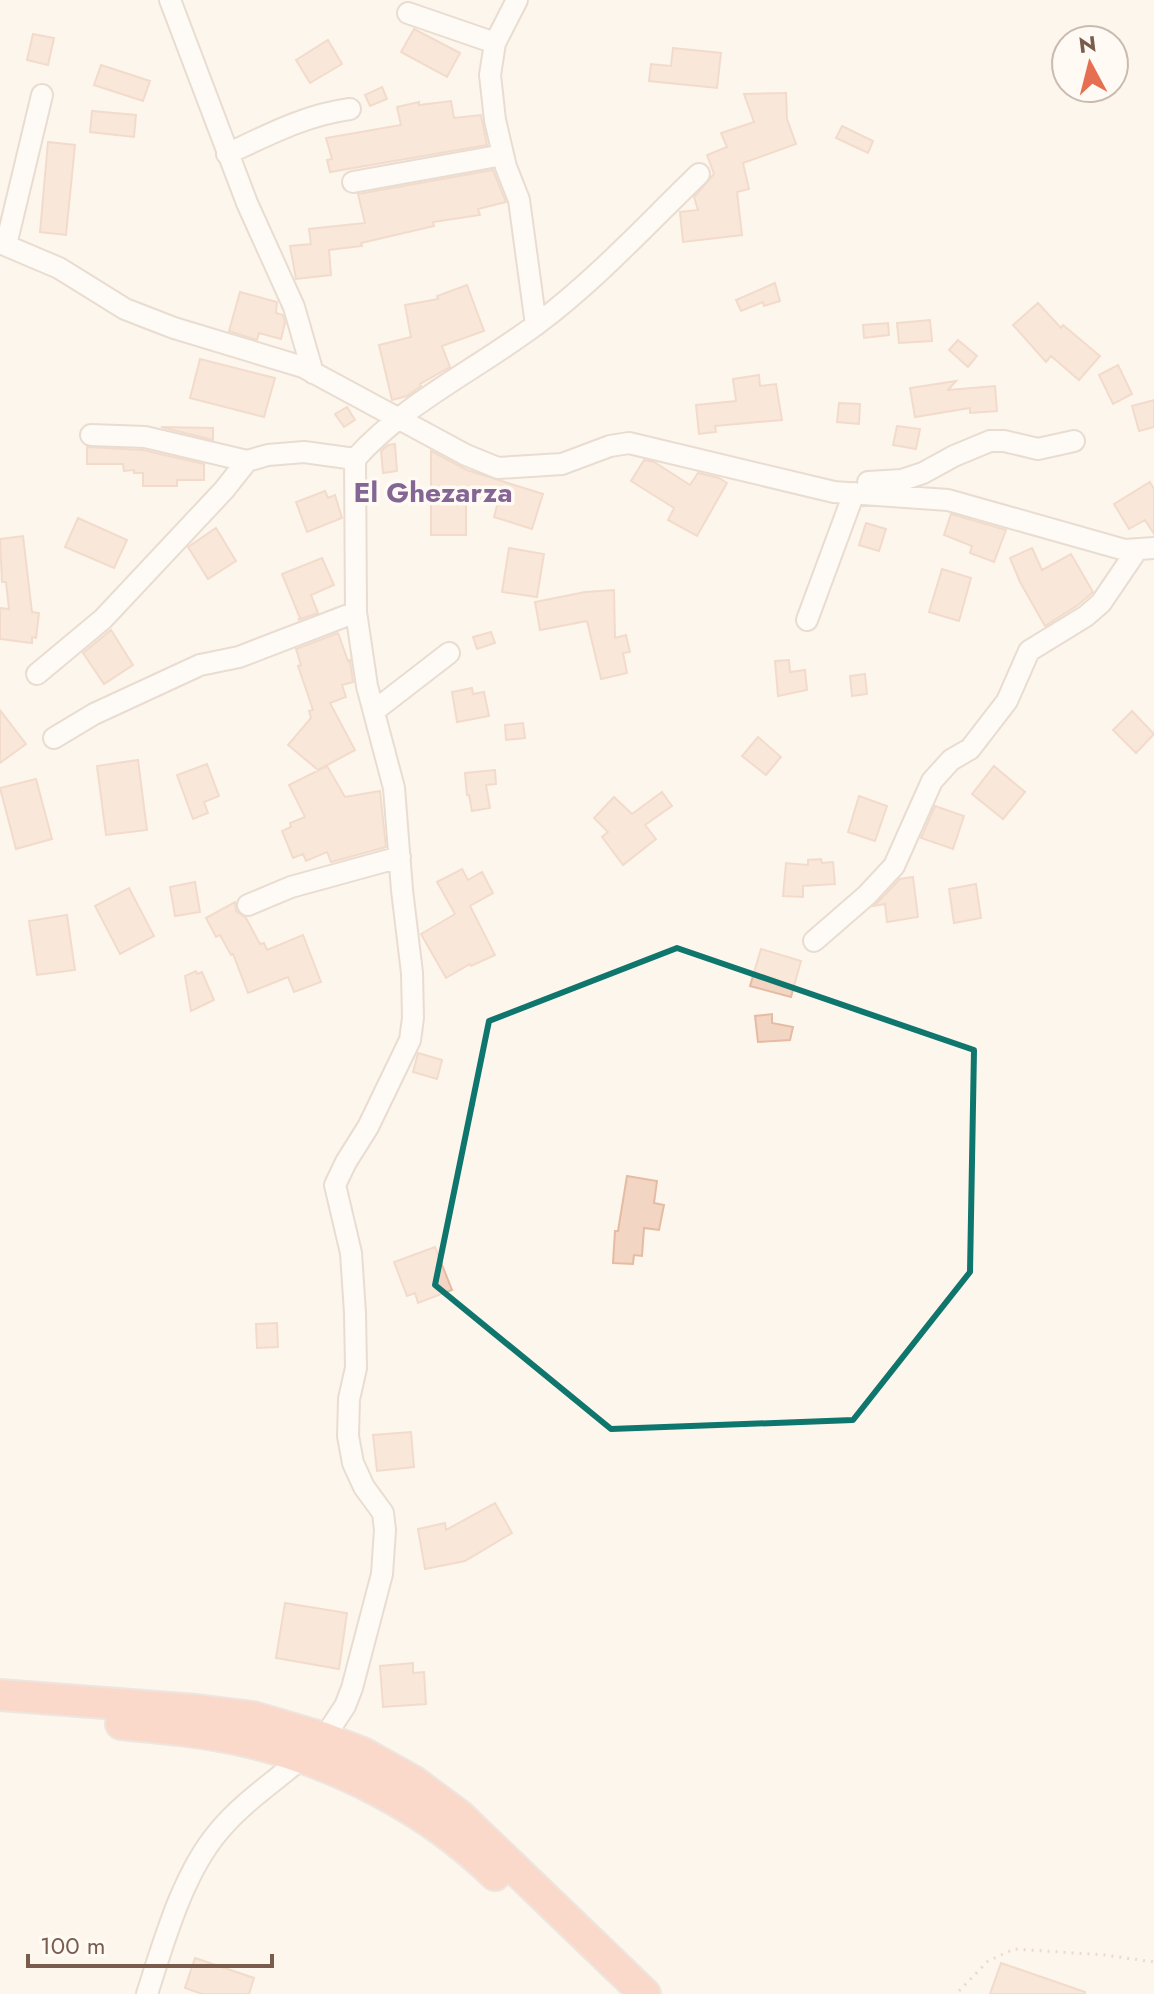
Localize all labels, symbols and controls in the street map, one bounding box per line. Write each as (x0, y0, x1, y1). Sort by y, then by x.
north arrow (1050, 24, 1130, 104)
text: N (1077, 27, 1098, 61)
district label: El Ghezarza (354, 472, 512, 513)
scale bar (28, 1918, 272, 1968)
text: 100 m (40, 1928, 106, 1963)

